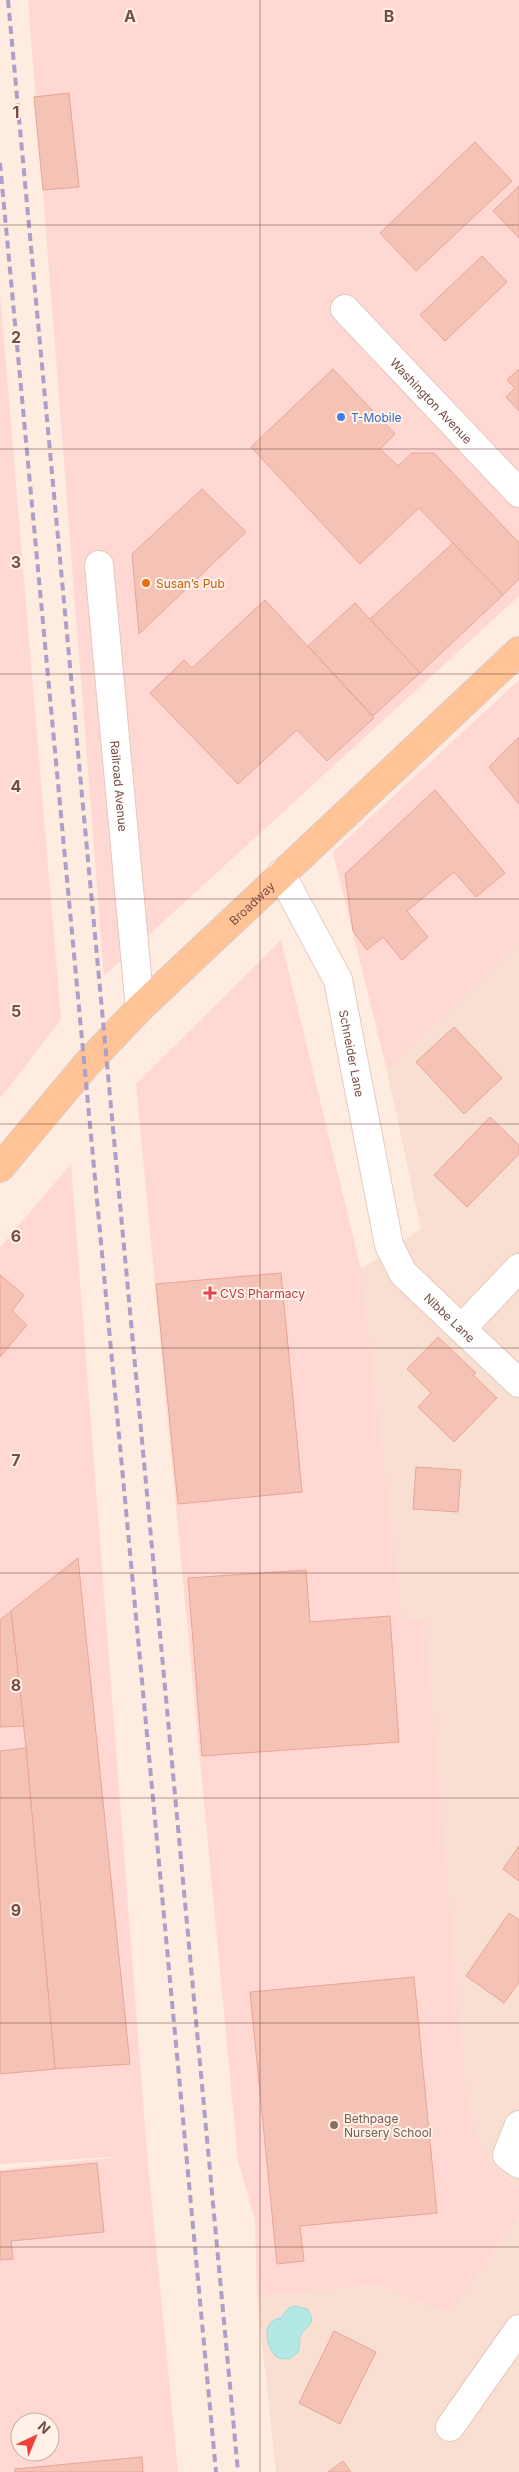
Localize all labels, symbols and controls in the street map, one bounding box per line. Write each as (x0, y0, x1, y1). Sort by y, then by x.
text: A (124, 6, 136, 26)
text: B (384, 6, 394, 26)
text: 1 (13, 102, 19, 122)
text: 2 (11, 327, 21, 347)
street label: Washington Avenue (387, 355, 476, 447)
place label: T-Mobile (351, 410, 402, 425)
marker: T-Mobile (335, 411, 347, 423)
text: 3 (11, 552, 21, 572)
place label: Susan’s Pub (156, 576, 225, 591)
marker: Susan’s Pub (140, 577, 152, 589)
street label: Railroad Avenue (108, 740, 131, 832)
text: 4 (11, 776, 22, 796)
street label: Broadway (226, 878, 278, 928)
text: 5 (11, 1001, 21, 1021)
street label: Schneider Lane (336, 1008, 368, 1098)
text: 6 (11, 1226, 21, 1246)
place label: CVS Pharmacy (220, 1286, 305, 1301)
marker: CVS Pharmacy (204, 1287, 216, 1299)
street label: Nibbe Lane (421, 1290, 478, 1345)
text: 7 (11, 1450, 21, 1470)
text: 8 (11, 1675, 21, 1695)
text: 9 (11, 1900, 21, 1920)
place label: Bethpage Nursery School (344, 2111, 432, 2140)
marker: Bethpage Nursery School (328, 2119, 340, 2131)
north arrow (10, 2412, 60, 2462)
text: N (35, 2417, 54, 2437)

